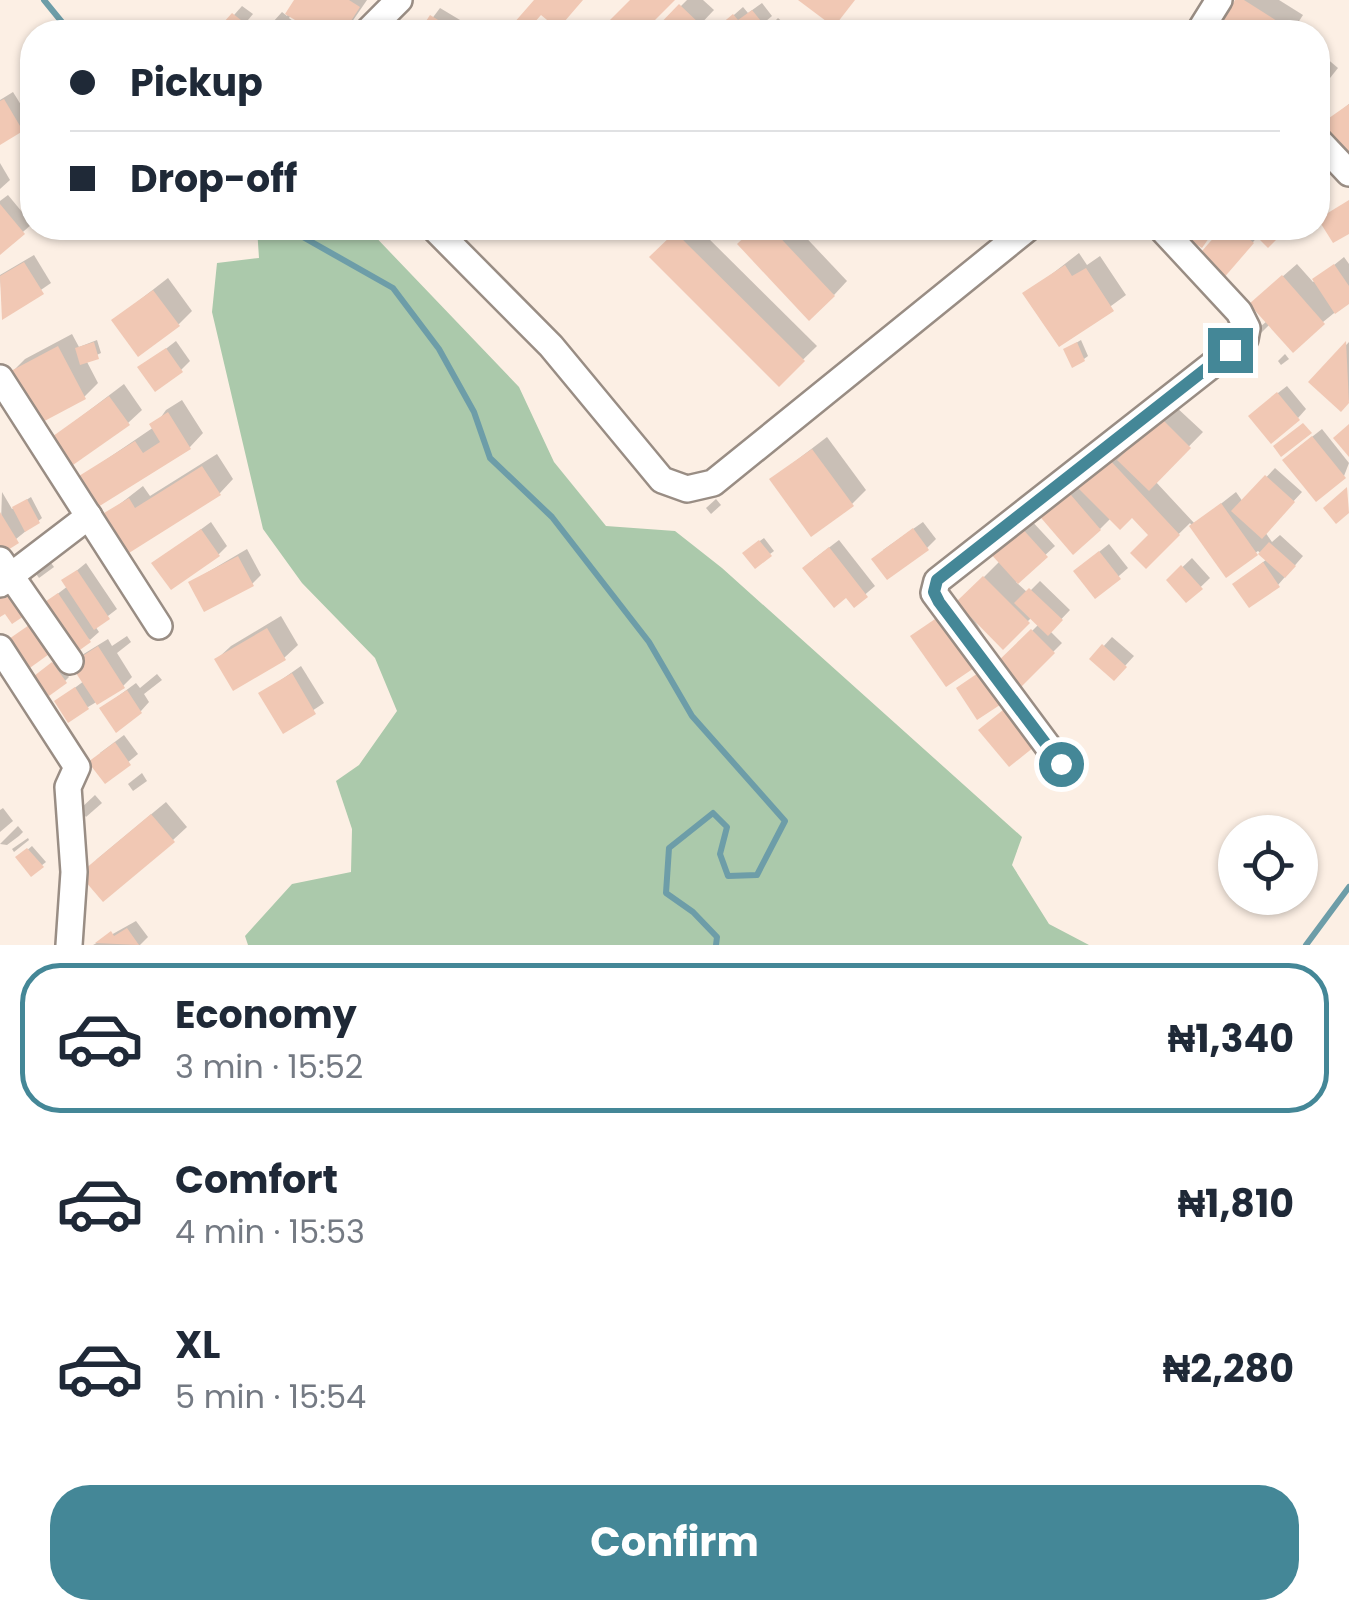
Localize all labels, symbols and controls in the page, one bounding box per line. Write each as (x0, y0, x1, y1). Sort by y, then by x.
text: Pickup (130, 56, 263, 109)
text: Drop-off (130, 152, 298, 205)
route end (1208, 328, 1253, 373)
route start (1039, 742, 1084, 787)
map controls (1218, 815, 1318, 915)
button: locate (1218, 815, 1318, 915)
text: Economy (175, 988, 357, 1041)
icon: car (55, 993, 145, 1083)
text: ₦1,340 (1168, 1012, 1294, 1065)
text: 3 min · 15:52 (175, 1044, 363, 1089)
text: Comfort (175, 1153, 338, 1206)
icon: car (55, 1158, 145, 1248)
text: ₦1,810 (1178, 1177, 1294, 1230)
text: 4 min · 15:53 (175, 1209, 365, 1254)
text: XL (175, 1318, 220, 1371)
icon: car (55, 1323, 145, 1413)
text: ₦2,280 (1163, 1342, 1294, 1395)
text: 5 min · 15:54 (175, 1374, 366, 1419)
button: Confirm (50, 1485, 1299, 1600)

